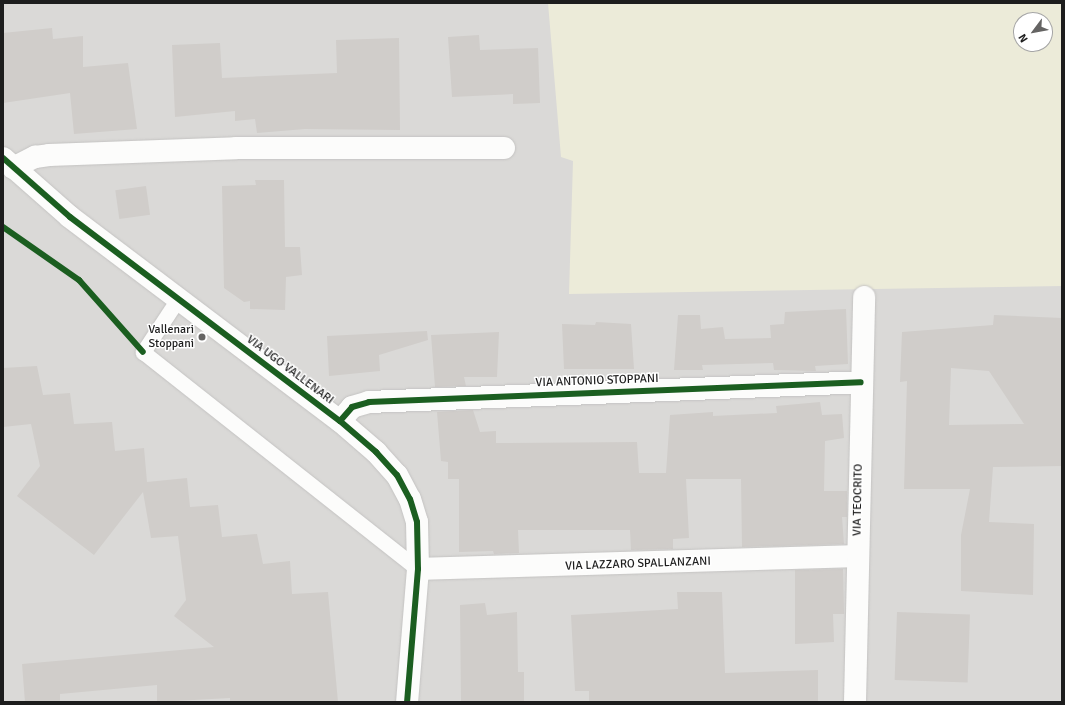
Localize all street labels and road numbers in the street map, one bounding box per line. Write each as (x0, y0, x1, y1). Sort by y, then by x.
street label: VIA UGO VALLENARI (244, 333, 336, 407)
street label: VIA ANTONIO STOPPANI (535, 372, 659, 390)
street label: VIA TEOCRITO (850, 464, 866, 536)
street label: VIA LAZZARO SPALLANZANI (565, 554, 711, 574)

